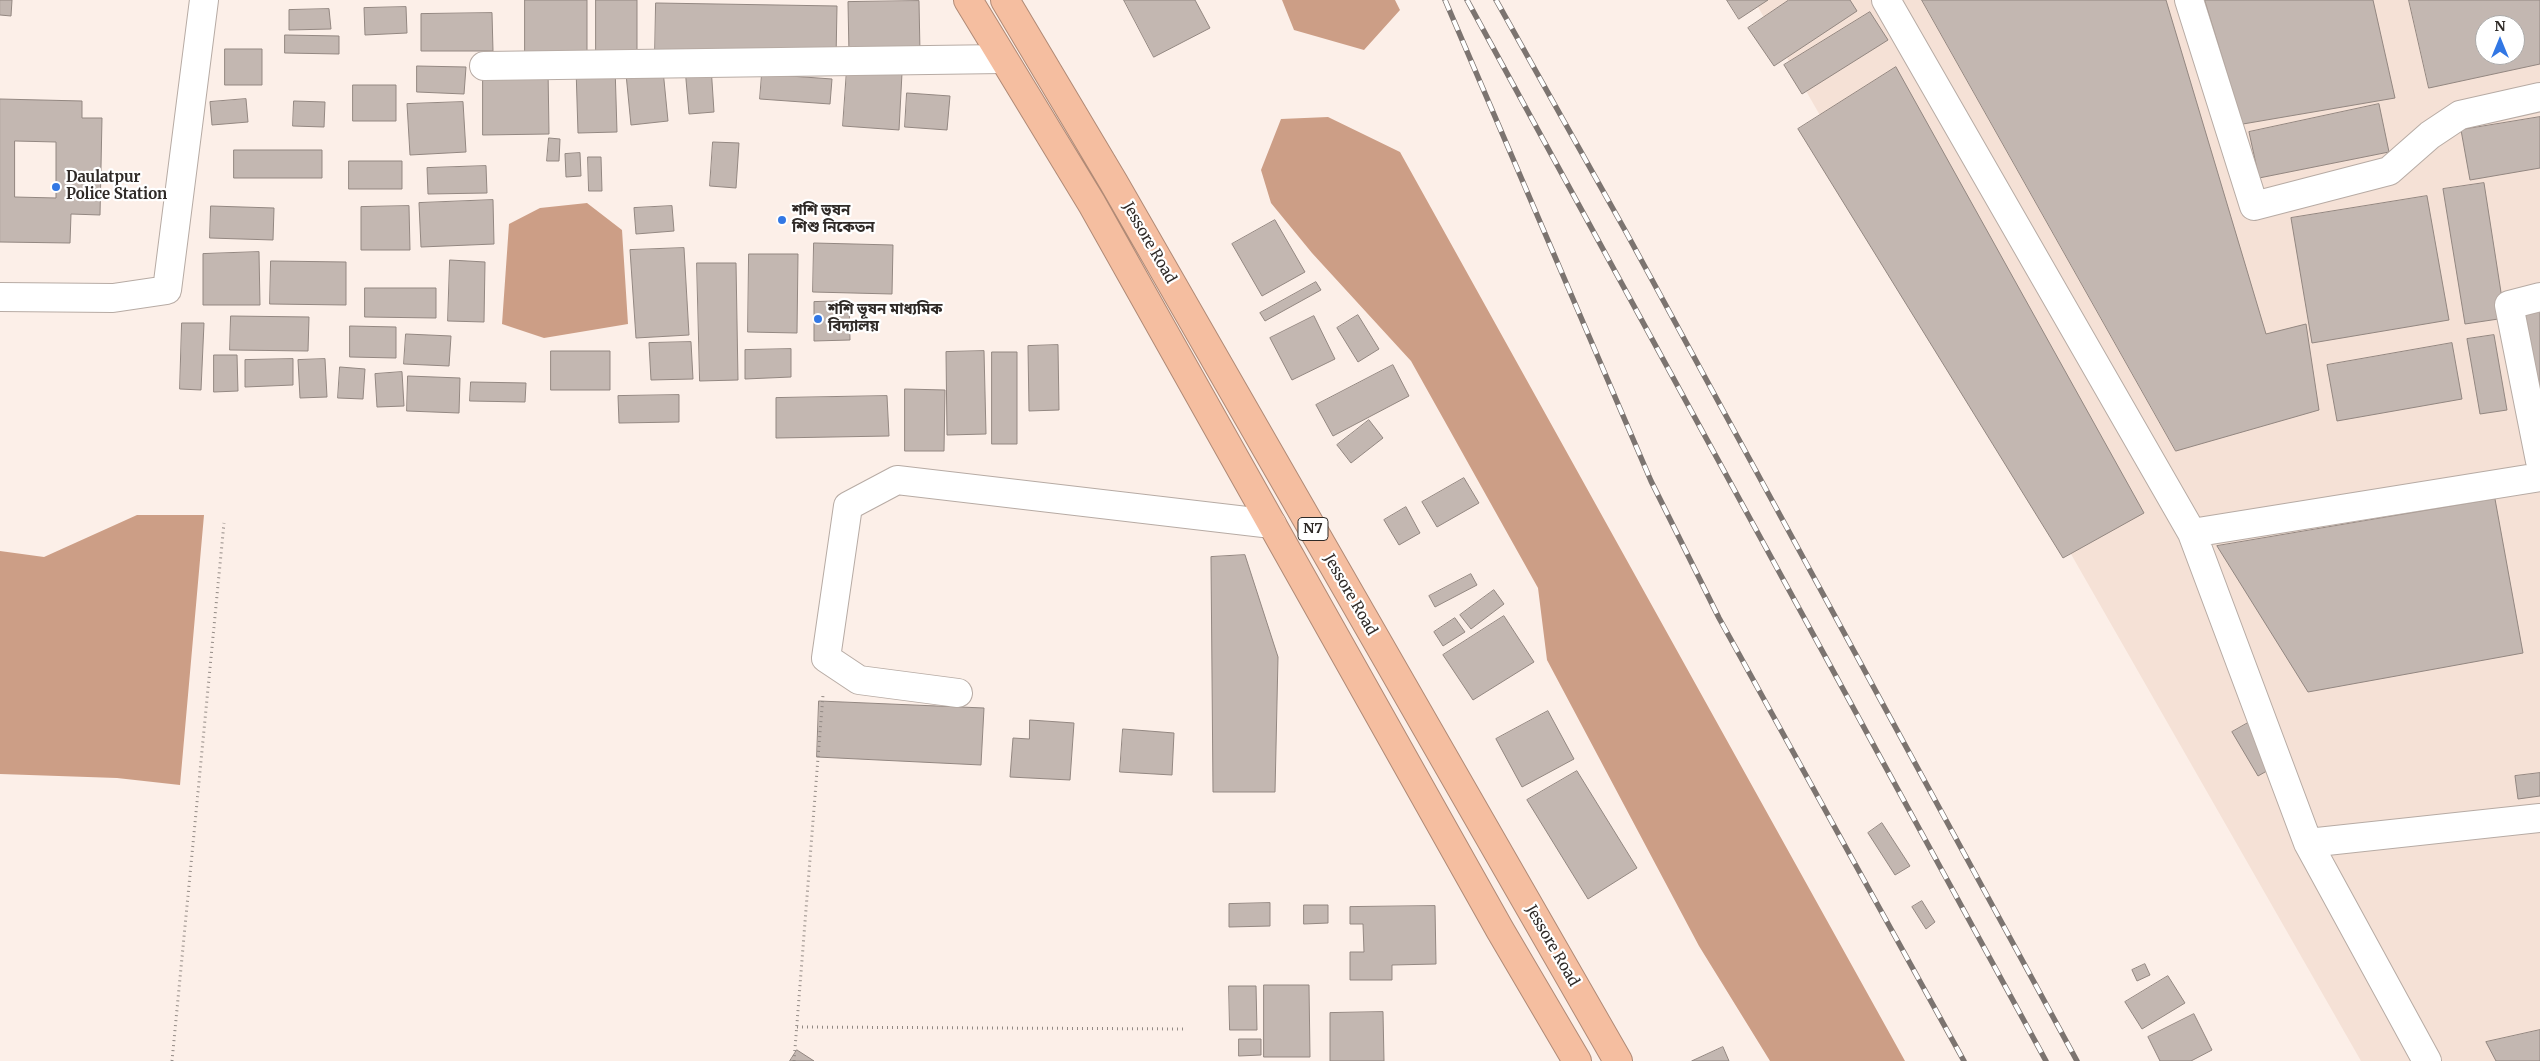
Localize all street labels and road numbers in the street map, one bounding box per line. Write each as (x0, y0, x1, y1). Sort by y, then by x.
street label: Jessore Road (1119, 199, 1179, 287)
road number: N7 (1298, 518, 1328, 540)
street label: Jessore Road (1320, 551, 1380, 639)
street label: Jessore Road (1522, 902, 1582, 990)

